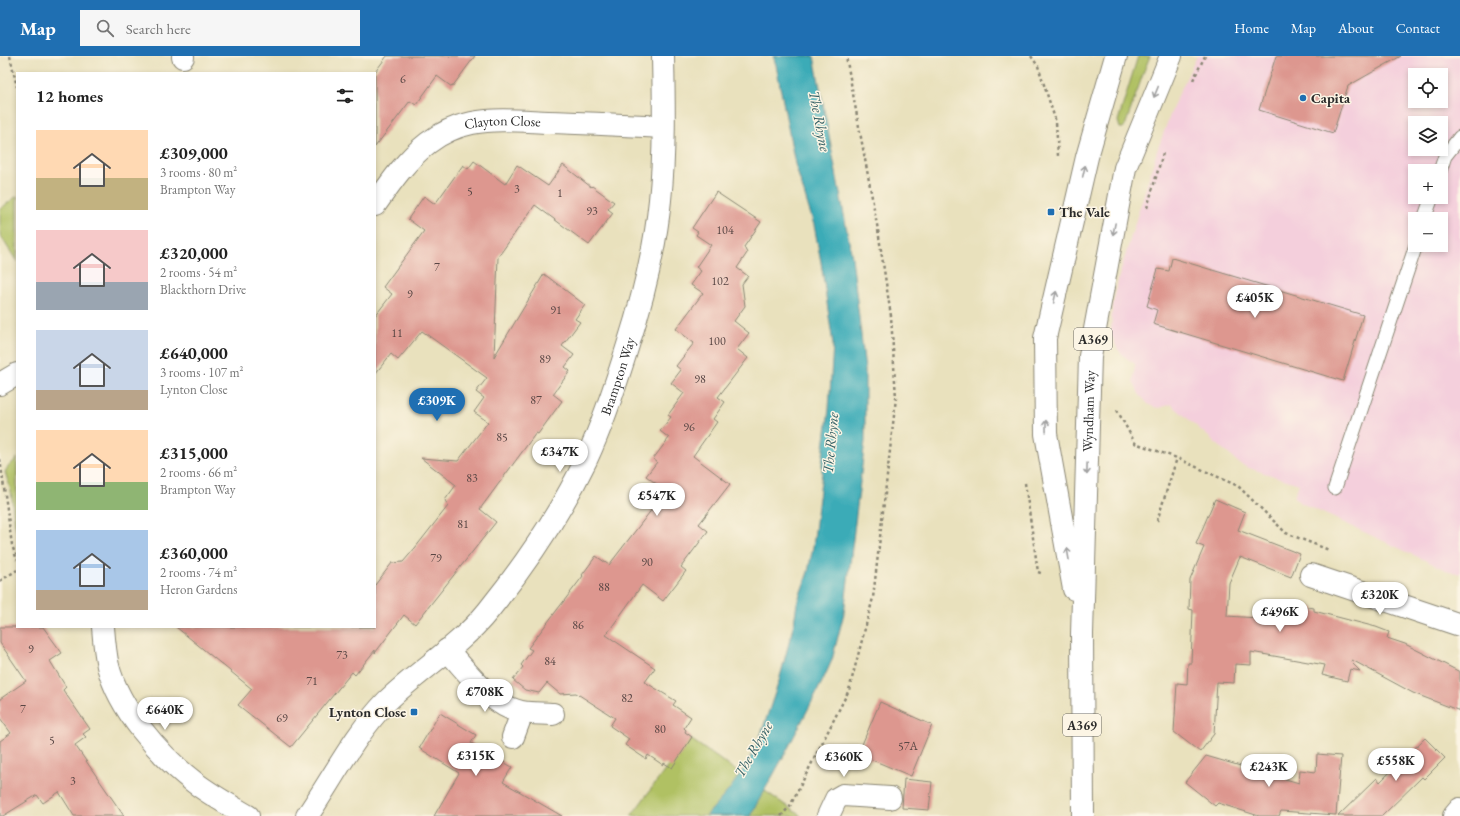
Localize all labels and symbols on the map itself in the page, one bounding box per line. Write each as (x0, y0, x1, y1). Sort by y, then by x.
house number: 6 (400, 71, 406, 87)
one-way arrow (1152, 86, 1160, 98)
water label: The Rhyne (805, 89, 835, 154)
place label: Capita (1311, 89, 1351, 107)
marker: Capita (1298, 93, 1308, 103)
street label: Clayton Close (462, 111, 542, 134)
one-way arrow (1080, 164, 1088, 177)
house number: 3 (514, 181, 520, 197)
house number: 5 (467, 183, 473, 199)
house number: 1 (557, 185, 563, 201)
house number: 93 (586, 203, 598, 219)
place label: The Vale (1059, 203, 1110, 221)
marker: The Vale (1046, 207, 1056, 217)
house number: 104 (716, 222, 734, 238)
one-way arrow (1109, 222, 1117, 235)
house number: 7 (434, 259, 440, 275)
house number: 102 (711, 273, 729, 289)
pin: £405K (1227, 285, 1283, 319)
house number: 9 (407, 286, 413, 302)
one-way arrow (1051, 291, 1059, 304)
house number: 91 (550, 302, 562, 318)
house number: 11 (391, 325, 403, 341)
road number: A369 (1074, 328, 1112, 350)
house number: 100 (708, 333, 726, 349)
street label: Brampton Way (596, 334, 639, 418)
house number: 89 (539, 351, 551, 367)
street label: Wyndham Way (1078, 369, 1099, 452)
house number: 98 (694, 371, 706, 387)
pin: £309K (409, 388, 465, 422)
house number: 87 (530, 392, 542, 408)
water label: The Rhyne (818, 411, 842, 474)
house number: 96 (683, 419, 695, 435)
one-way arrow (1042, 420, 1050, 433)
house number: 85 (496, 429, 508, 445)
pin: £347K (532, 439, 588, 473)
one-way arrow (1083, 462, 1091, 475)
house number: 83 (466, 470, 478, 486)
pin: £547K (629, 483, 685, 517)
house number: 81 (457, 516, 469, 532)
one-way arrow (1064, 548, 1072, 561)
house number: 79 (430, 550, 442, 566)
house number: 90 (641, 554, 653, 570)
house number: 88 (598, 579, 610, 595)
pin: £320K (1352, 582, 1408, 616)
pin: £496K (1252, 599, 1308, 633)
house number: 86 (572, 617, 584, 633)
house number: 9 (28, 641, 34, 657)
house number: 73 (336, 647, 348, 663)
house number: 84 (544, 653, 556, 669)
house number: 71 (306, 673, 318, 689)
pin: £708K (457, 679, 513, 713)
house number: 82 (621, 690, 633, 706)
pin: £640K (137, 697, 193, 731)
house number: 7 (20, 701, 26, 717)
place label: Lynton Close (329, 703, 406, 721)
marker: Lynton Close (409, 707, 419, 717)
house number: 69 (276, 710, 288, 726)
road number: A369 (1063, 714, 1101, 736)
water label: The Rhyne (729, 717, 777, 780)
house number: 80 (654, 721, 666, 737)
house number: 5 (49, 732, 55, 748)
house number: 57A (898, 738, 919, 754)
pin: £315K (448, 743, 504, 777)
pin: £360K (816, 744, 872, 778)
pin: £558K (1368, 748, 1424, 782)
pin: £243K (1241, 754, 1297, 788)
house number: 3 (70, 773, 76, 789)

